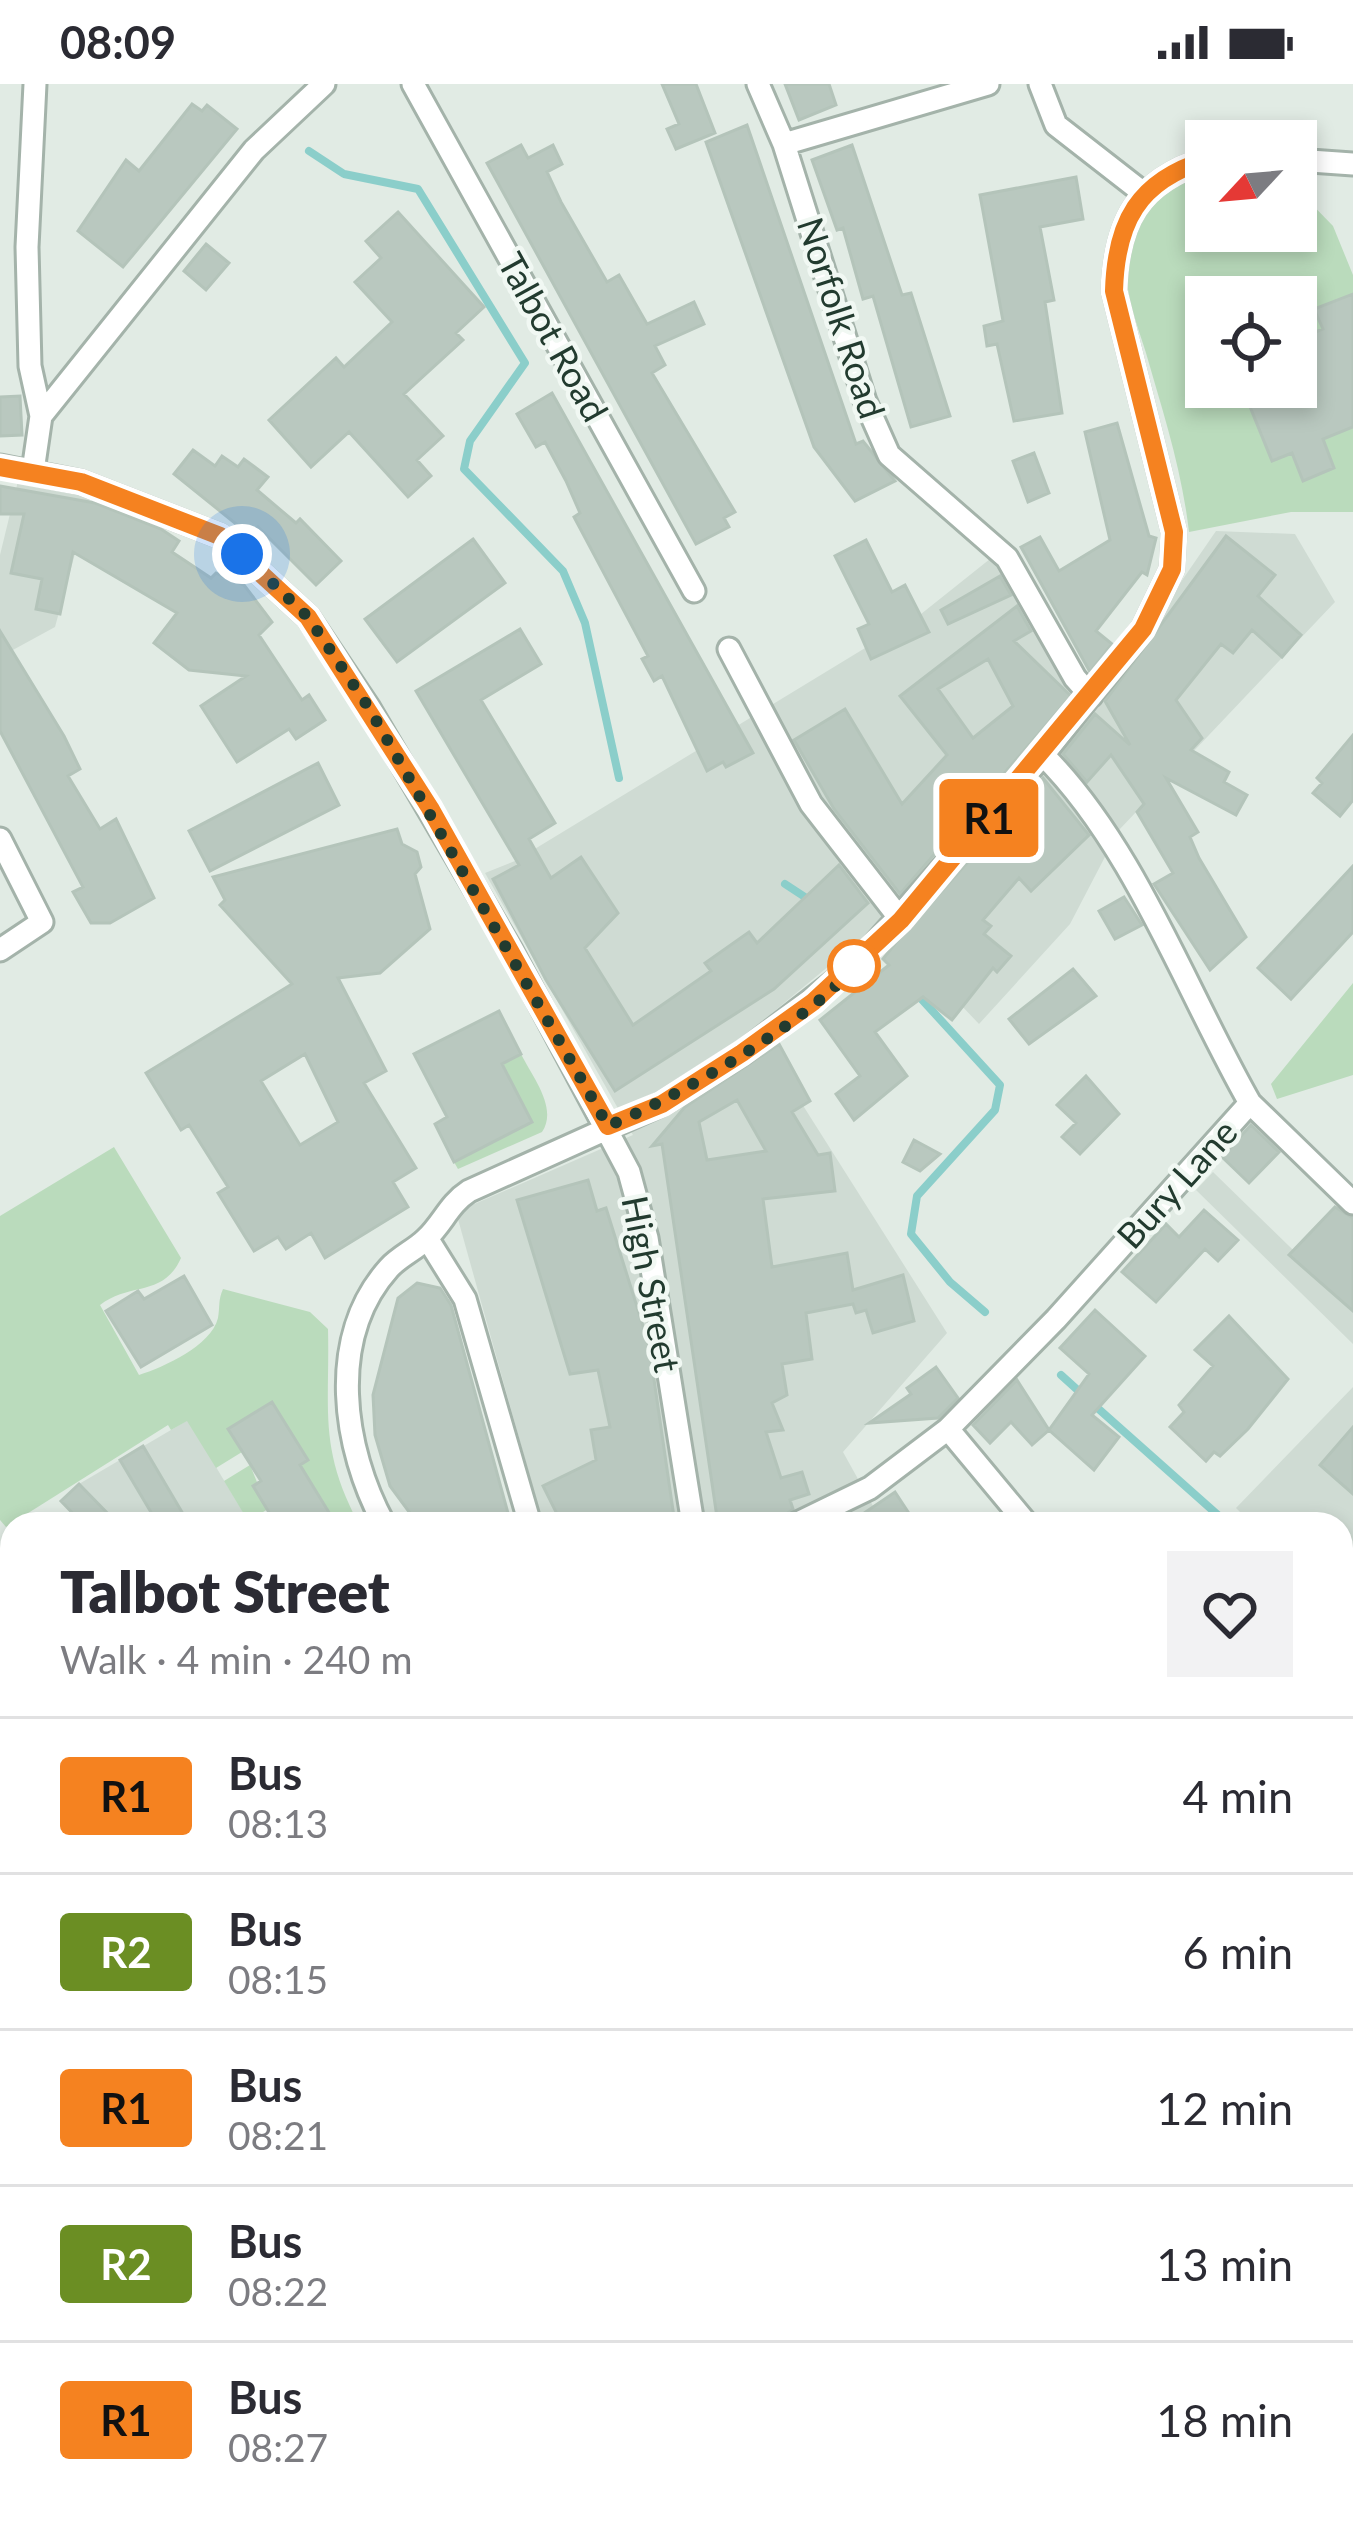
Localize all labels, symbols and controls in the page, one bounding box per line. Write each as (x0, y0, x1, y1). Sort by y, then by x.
text: 08:09 (60, 15, 176, 69)
north arrow (1185, 120, 1317, 252)
map controls (1185, 120, 1317, 408)
street label: Norfolk Road (789, 212, 895, 424)
street label: Talbot Road (490, 245, 618, 428)
button: locate (1185, 276, 1317, 408)
your location (212, 524, 272, 584)
line badge: R1 (935, 779, 1043, 857)
text: R1 (963, 793, 1015, 843)
unlabelled marker (829, 941, 879, 991)
street label: Bury Lane (1107, 1110, 1246, 1257)
street label: High Street (613, 1192, 691, 1376)
button: heart (1167, 1551, 1293, 1677)
text: Talbot Street (60, 1557, 390, 1625)
text: Walk · 4 min · 240 m (60, 1636, 413, 1682)
text: Bus (228, 1746, 302, 1800)
text: 4 min (1182, 1769, 1293, 1823)
text: R1 (100, 1771, 152, 1821)
text: 08:13 (228, 1800, 328, 1846)
text: Bus (228, 1902, 302, 1956)
text: 6 min (1182, 1925, 1293, 1979)
text: R2 (100, 1927, 152, 1977)
text: 08:15 (228, 1956, 328, 2002)
text: Bus (228, 2058, 302, 2112)
text: 12 min (1156, 2081, 1293, 2135)
text: R1 (100, 2083, 152, 2133)
text: 08:21 (228, 2112, 328, 2158)
text: Bus (228, 2214, 302, 2268)
text: 13 min (1156, 2237, 1293, 2291)
text: R2 (100, 2239, 152, 2289)
text: 08:22 (228, 2268, 328, 2314)
text: Bus (228, 2370, 302, 2424)
text: 18 min (1156, 2393, 1293, 2447)
text: R1 (100, 2395, 152, 2445)
text: 08:27 (228, 2424, 328, 2470)

